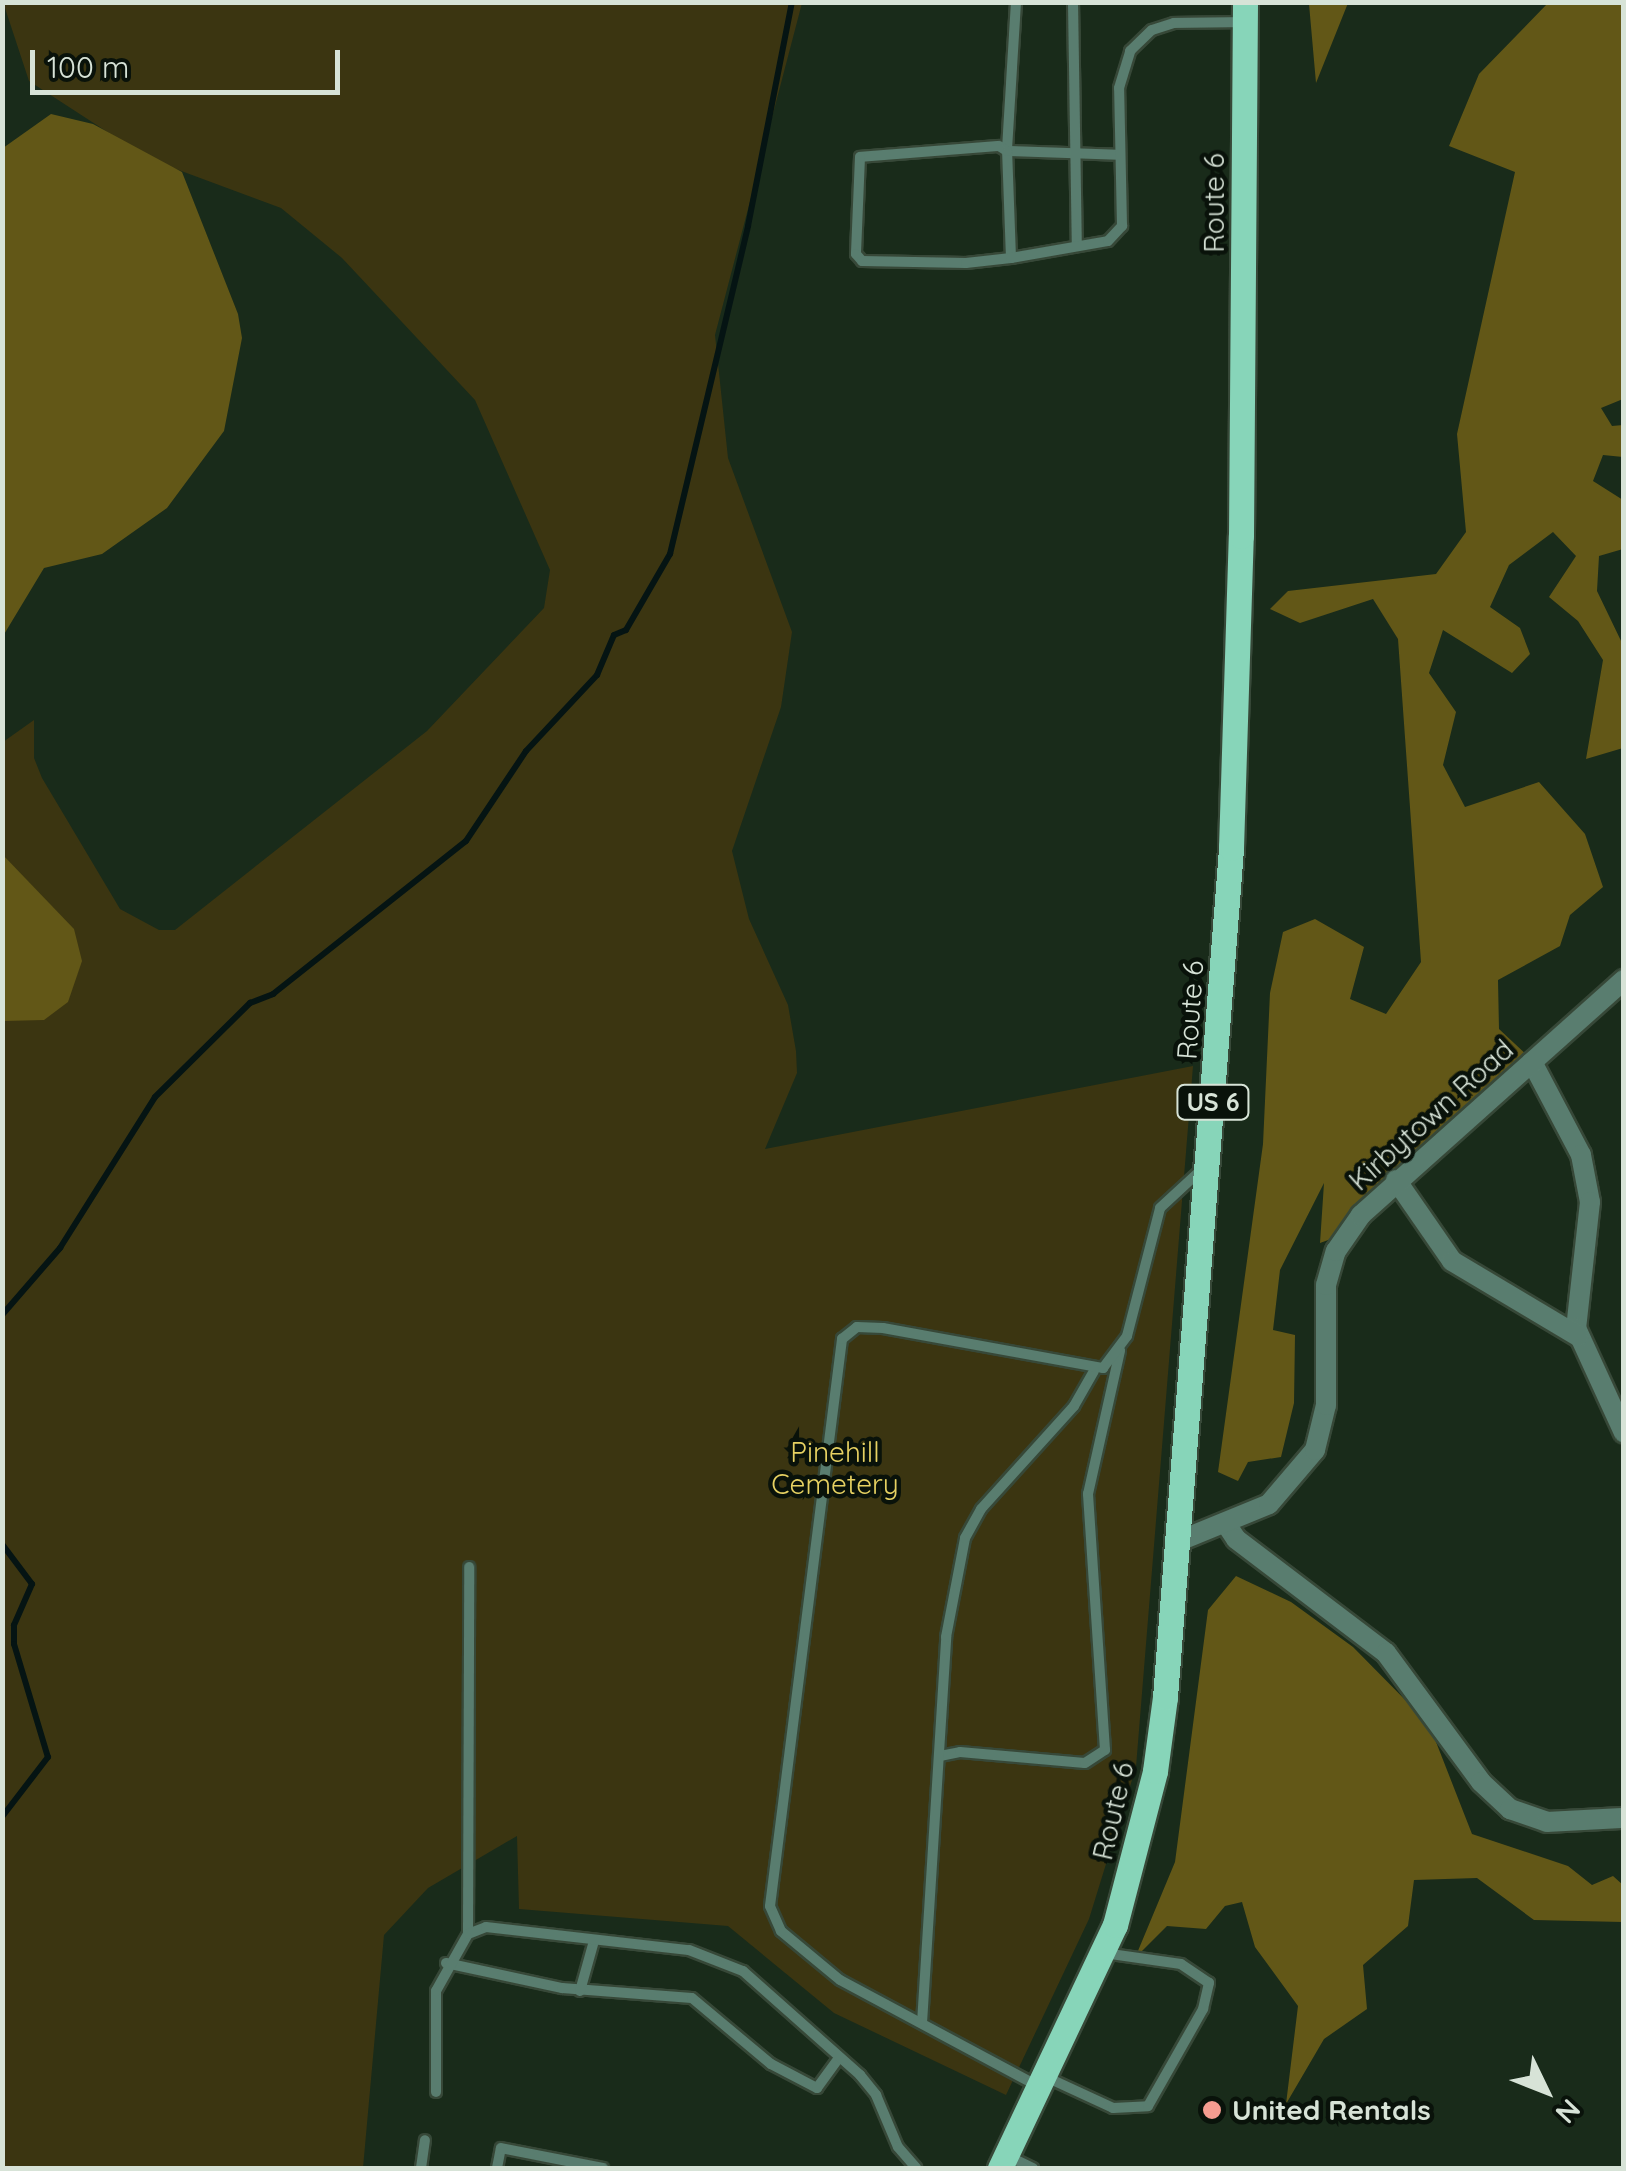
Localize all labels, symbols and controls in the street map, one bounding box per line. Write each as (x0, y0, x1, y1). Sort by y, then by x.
scale bar (35, 30, 345, 92)
text: 100 m (47, 48, 129, 86)
street label: Route 6 (1197, 153, 1231, 253)
street label: Route 6 (1170, 959, 1210, 1061)
street label: Kirbytown Road (1342, 1033, 1520, 1197)
road number: US 6 (1176, 1082, 1250, 1122)
park label: Pinehill Cemetery (771, 1435, 899, 1501)
street label: Route 6 (1085, 1759, 1141, 1863)
north arrow (1496, 2041, 1596, 2141)
text: N (1548, 2092, 1588, 2131)
place label: United Rentals (1232, 2093, 1431, 2127)
marker: United Rentals (1201, 2099, 1223, 2121)

